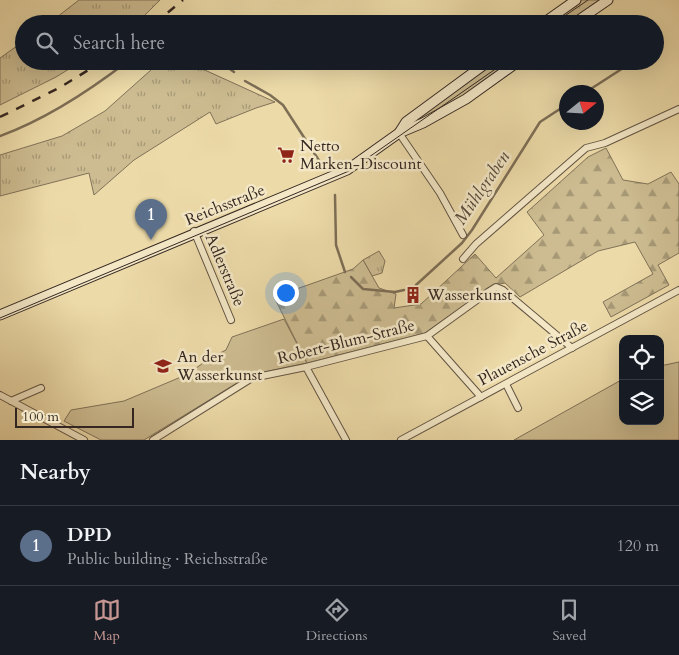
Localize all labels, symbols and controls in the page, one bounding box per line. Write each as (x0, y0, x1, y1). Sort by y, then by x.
search box (15, 15, 664, 70)
icon: search (33, 29, 61, 57)
text: Search here (73, 30, 165, 56)
north arrow (559, 85, 604, 130)
place label: Netto Marken-Discount (300, 135, 422, 175)
supermarket icon: Netto Marken-Discount (276, 145, 296, 165)
water label: Mühlgraben (448, 146, 516, 230)
street label: Reichsstraße (182, 179, 268, 231)
pin: 1 (135, 199, 167, 240)
street label: Adlerstraße (200, 230, 250, 310)
your location (273, 280, 299, 306)
place label: Wasserkunst (426, 284, 512, 306)
building icon: Wasserkunst (403, 285, 423, 305)
street label: Robert-Blum-Straße (275, 314, 417, 370)
street label: Plauensche Straße (474, 315, 592, 391)
map controls (619, 335, 664, 425)
button: locate (619, 335, 664, 380)
place label: An der Wasserkunst (176, 346, 262, 386)
school or university icon: An der Wasserkunst (153, 356, 173, 376)
button: layers (619, 380, 664, 425)
scale bar (15, 405, 134, 428)
text: 100 m (22, 407, 59, 426)
text: Nearby (20, 458, 91, 487)
text: DPD (67, 522, 112, 548)
text: 1 (32, 535, 40, 557)
text: 120 m (617, 535, 659, 557)
text: Public building · Reichsstraße (67, 548, 268, 570)
tab: Map (93, 596, 121, 645)
tab: Directions (306, 596, 367, 645)
tab: Saved (552, 596, 586, 645)

